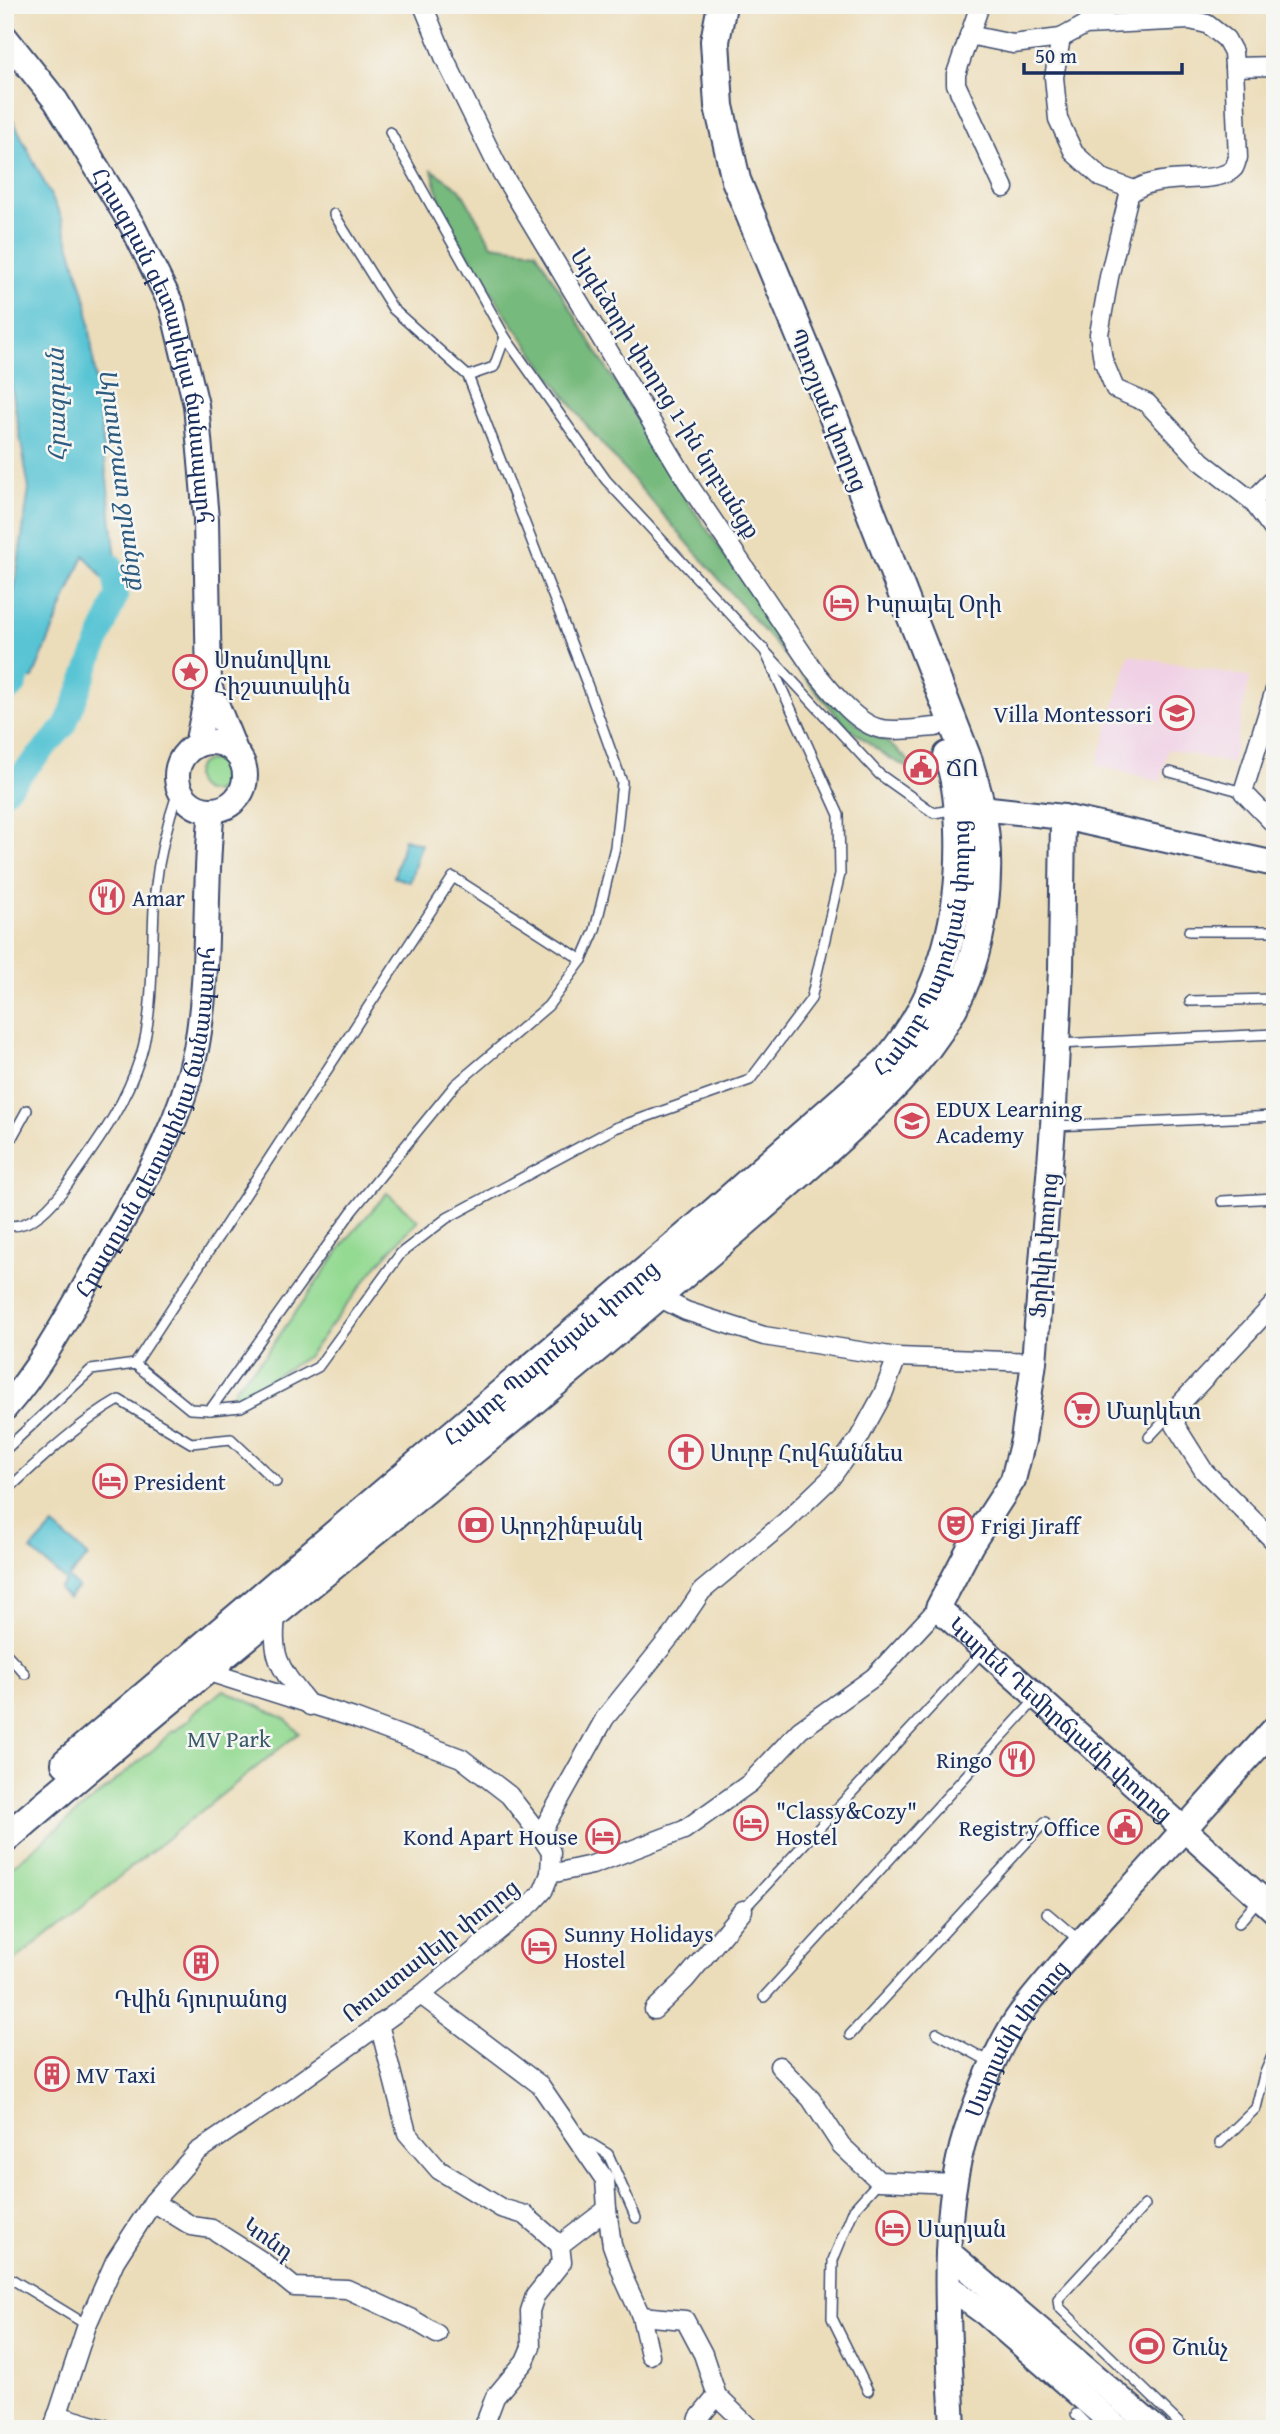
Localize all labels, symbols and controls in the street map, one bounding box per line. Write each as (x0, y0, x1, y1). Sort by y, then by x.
scale bar (1024, 32, 1182, 76)
text: 50 m (1035, 40, 1077, 71)
street label: Հրազդան գետափնյա ճանապարհ (84, 161, 223, 524)
street label: Այգեձորի փողոց 1-ին նրբանցք (563, 241, 769, 545)
street label: Պռոշյան փողոց (781, 323, 877, 497)
water label: Հրազդան (37, 347, 74, 462)
water label: Արտաշատ ջրանցք (90, 366, 156, 593)
hotel icon: Իսրայել Օրի (822, 584, 860, 622)
place label: Իսրայել Օրի (866, 587, 1002, 620)
place label: Սոսնովկու Հիշատակին (214, 643, 350, 702)
place icon: Սոսնովկու Հիշատակին (171, 653, 209, 691)
school or university icon: Villa Montessori (1158, 694, 1196, 732)
place label: Villa Montessori (993, 697, 1152, 730)
public building icon: ՃՈ (902, 748, 940, 786)
place label: ՃՈ (946, 751, 978, 784)
street label: Հակոբ Պարոնյան փողոց (865, 819, 977, 1083)
restaurant icon: Amar (88, 878, 126, 916)
place label: Amar (132, 881, 186, 914)
street label: Հրազդան գետափնյա ճանապարհ (66, 946, 222, 1303)
place label: EDUX Learning Academy (936, 1092, 1083, 1151)
school or university icon: EDUX Learning Academy (893, 1102, 931, 1140)
street label: Ֆրիկի փողոց (1020, 1171, 1066, 1319)
street label: Հակոբ Պարոնյան փողոց (435, 1251, 665, 1453)
supermarket icon: Մարկետ (1063, 1391, 1101, 1429)
place label: Մարկետ (1106, 1394, 1201, 1427)
church icon: Սուրբ Հովհաննես (667, 1433, 705, 1471)
place label: Սուրբ Հովհաննես (710, 1436, 903, 1469)
hotel icon: President (91, 1462, 129, 1500)
place label: President (134, 1465, 226, 1498)
bank icon: Արդշինբանկ (457, 1506, 495, 1544)
theatre icon: Frigi Jiraff (937, 1506, 975, 1544)
place label: Արդշինբանկ (500, 1509, 643, 1542)
place label: Frigi Jiraff (981, 1509, 1082, 1542)
street label: Կարեն Դեմիրճյանի փողոց (941, 1608, 1181, 1829)
park label: MV Park (187, 1722, 271, 1755)
restaurant icon: Ringo (998, 1740, 1036, 1778)
place label: Ringo (936, 1743, 992, 1776)
place label: "Classy&Cozy" Hostel (776, 1794, 917, 1853)
hotel icon: "Classy&Cozy" Hostel (732, 1804, 770, 1842)
public building icon: Registry Office (1106, 1808, 1144, 1846)
place label: Registry Office (959, 1811, 1100, 1844)
hotel icon: Kond Apart House (584, 1817, 622, 1855)
place label: Kond Apart House (403, 1820, 578, 1853)
street label: Ռուստավելի փողոց (334, 1870, 526, 2030)
place label: Sunny Holidays Hostel (564, 1917, 714, 1976)
hotel icon: Sunny Holidays Hostel (520, 1927, 558, 1965)
building icon: Դվին հյուրանոց (182, 1944, 220, 1982)
street label: Սարյանի փողոց (956, 1951, 1075, 2122)
place label: Դվին հյուրանոց (114, 1982, 288, 2015)
building icon: MV Taxi (33, 2055, 71, 2093)
place label: MV Taxi (76, 2058, 156, 2091)
street label: Կոնդ (237, 2208, 301, 2268)
hotel icon: Սարյան (874, 2209, 912, 2247)
place label: Սարյան (917, 2212, 1006, 2245)
sports icon: Շունչ (1128, 2327, 1166, 2365)
place label: Շունչ (1172, 2330, 1228, 2363)

